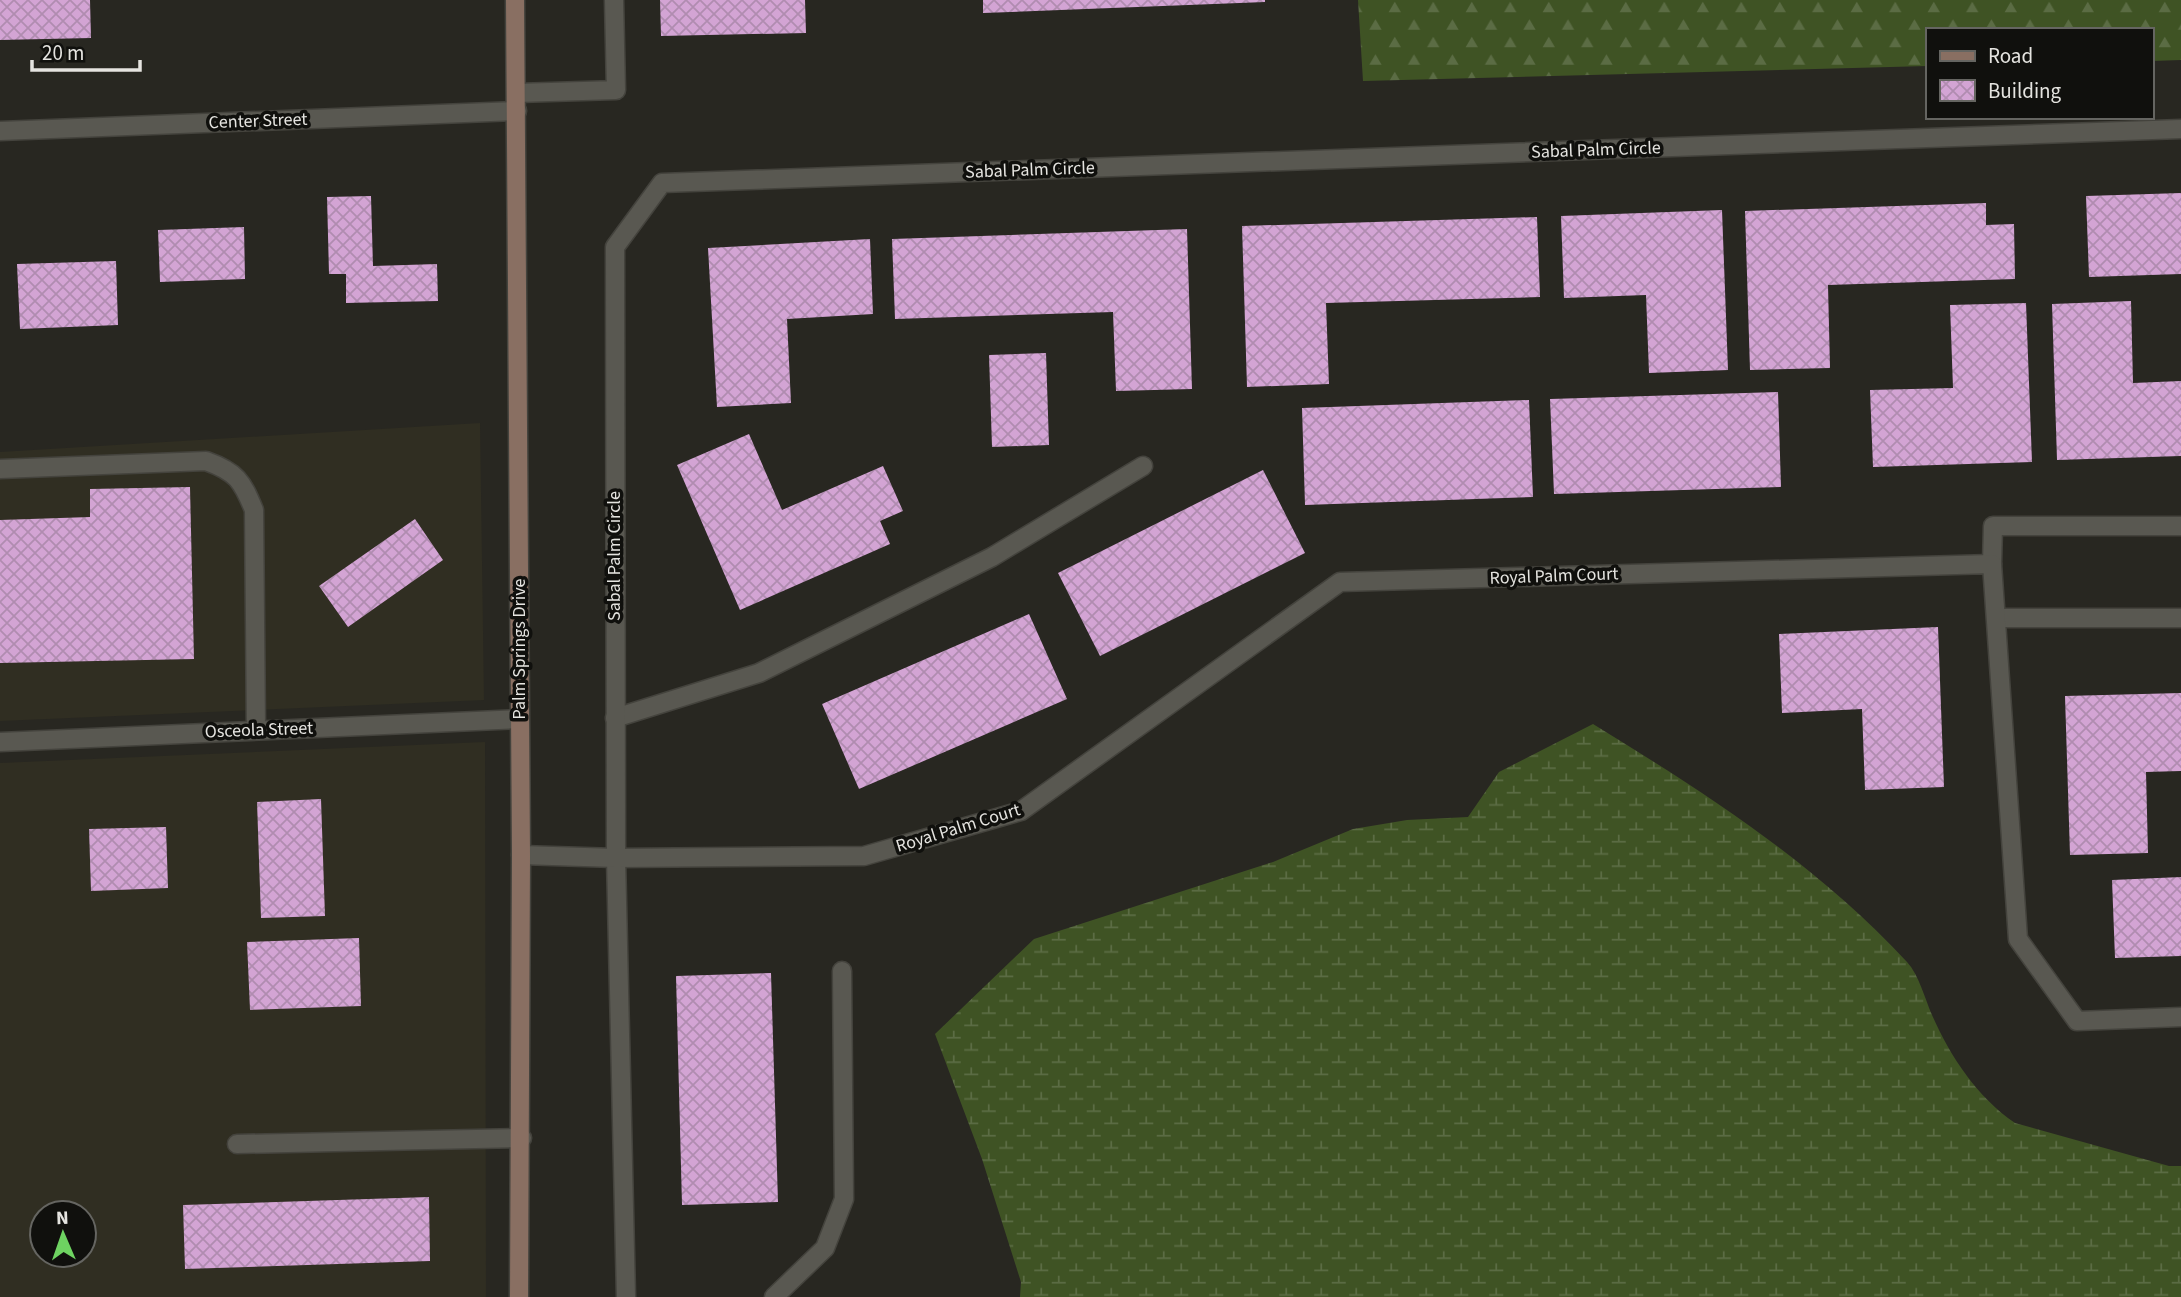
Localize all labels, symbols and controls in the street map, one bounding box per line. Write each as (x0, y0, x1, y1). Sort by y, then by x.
scale bar (32, 28, 140, 72)
legend (1926, 28, 2153, 119)
text: 20 m (42, 38, 84, 68)
text: Road (1988, 41, 2033, 71)
text: Building (1988, 76, 2062, 106)
street label: Center Street (208, 107, 308, 135)
street label: Sabal Palm Circle (1531, 135, 1661, 165)
street label: Sabal Palm Circle (965, 155, 1095, 185)
street label: Sabal Palm Circle (602, 491, 627, 621)
street label: Royal Palm Court (1489, 561, 1619, 591)
street label: Palm Springs Drive (507, 578, 532, 719)
street label: Osceola Street (204, 716, 314, 744)
street label: Royal Palm Court (893, 797, 1023, 859)
north arrow (28, 1199, 98, 1269)
text: N (56, 1205, 69, 1232)

